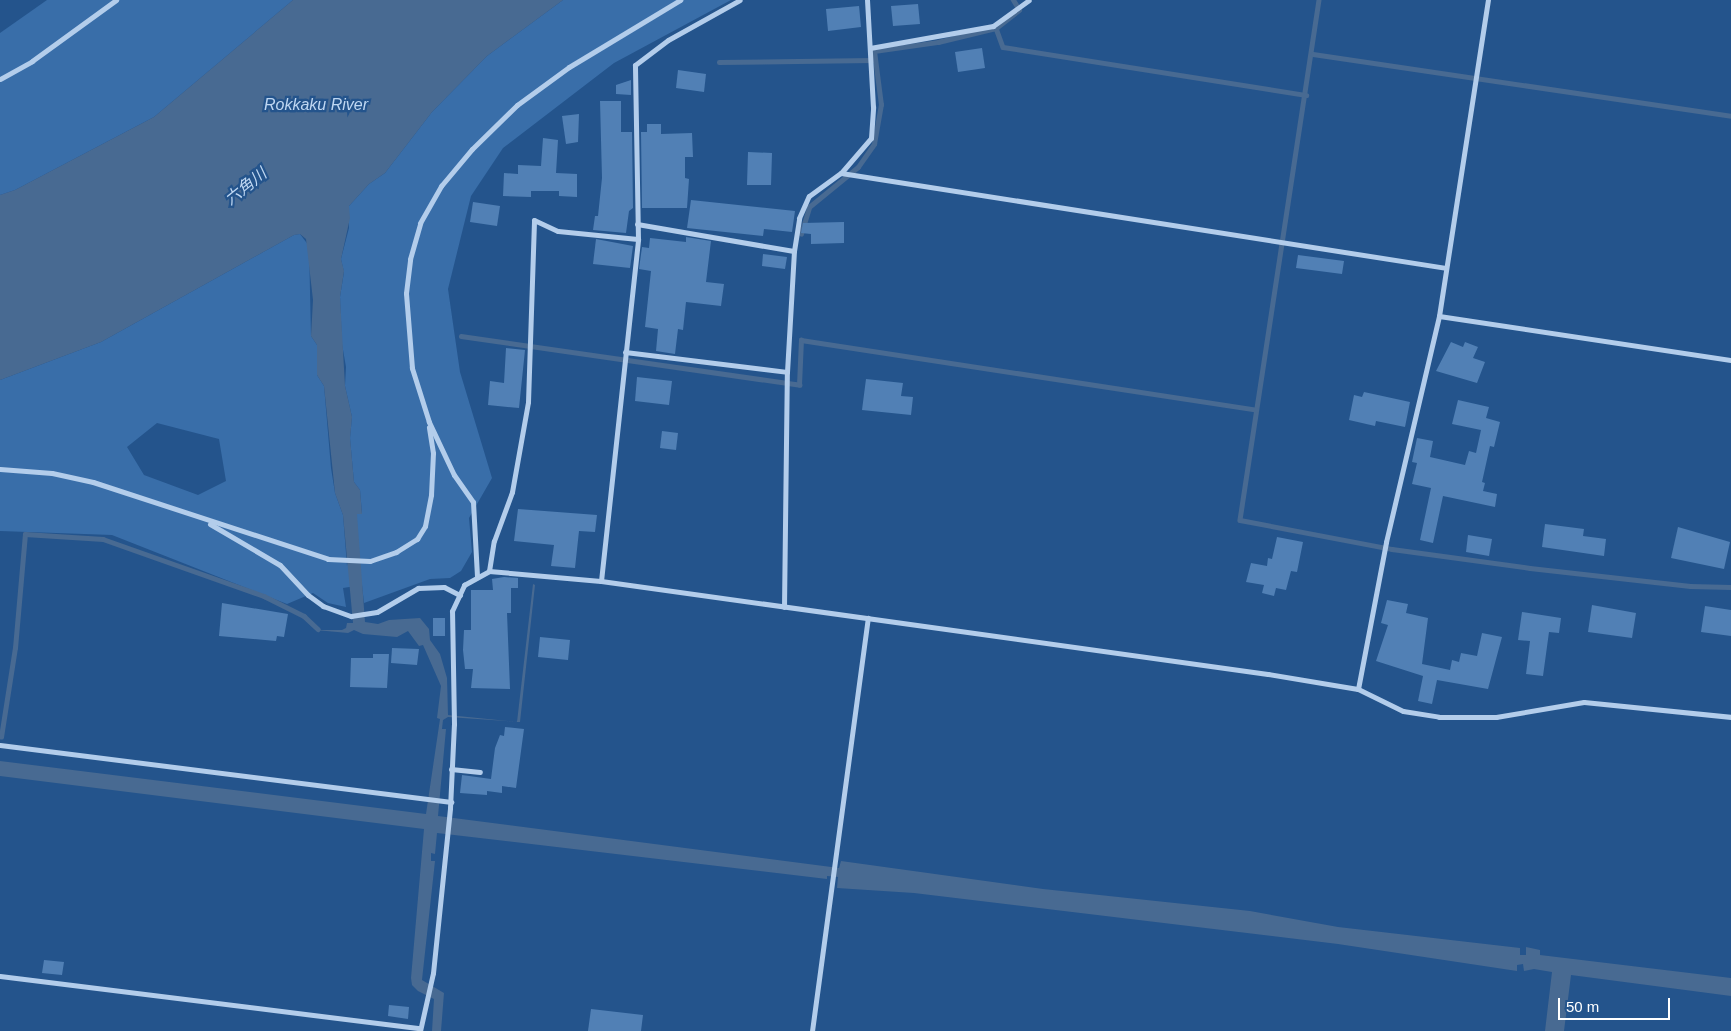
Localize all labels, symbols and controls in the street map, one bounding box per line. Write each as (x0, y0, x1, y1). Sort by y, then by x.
water label: Rokkaku River (264, 95, 368, 115)
water label: 六角川 (221, 164, 271, 210)
scale bar (1561, 988, 1674, 1020)
text: 50 m (1566, 998, 1599, 1015)

